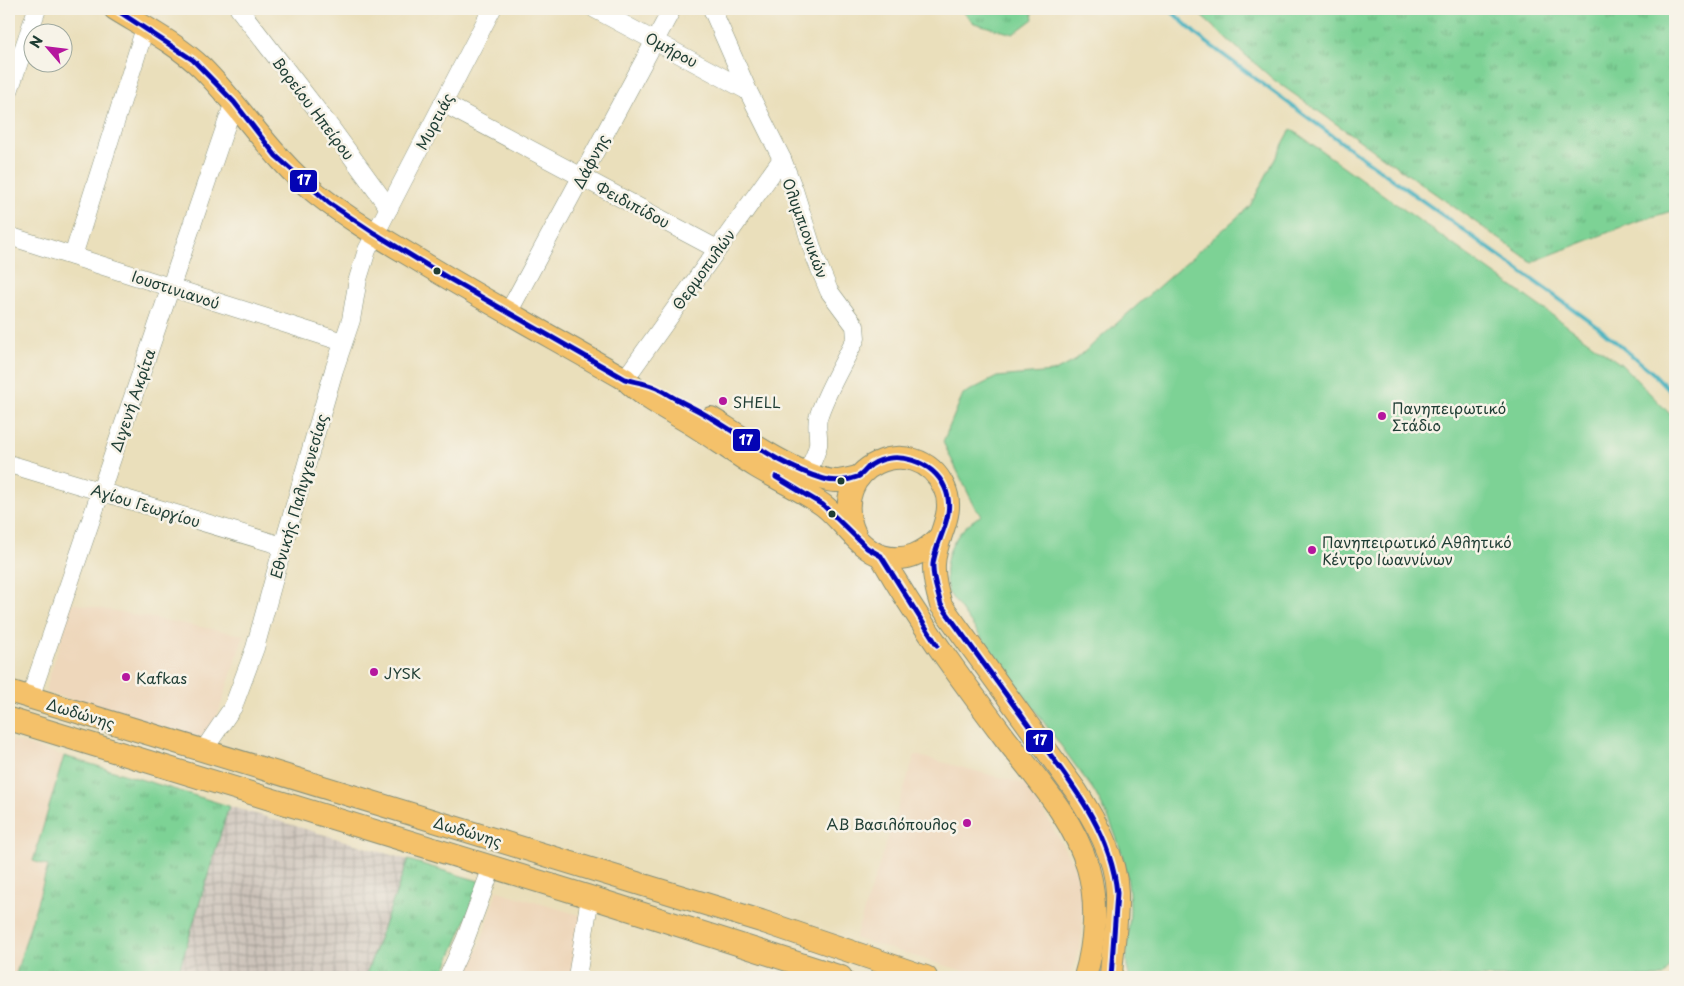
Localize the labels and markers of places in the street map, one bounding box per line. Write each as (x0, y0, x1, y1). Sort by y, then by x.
unlabelled marker (432, 266, 442, 276)
place label: SHELL (733, 390, 781, 413)
marker: SHELL (717, 395, 729, 407)
place label: Πανηπειρωτικό Στάδιο (1392, 396, 1506, 436)
marker: Πανηπειρωτικό Στάδιο (1376, 410, 1388, 422)
unlabelled marker (836, 476, 846, 486)
unlabelled marker (827, 509, 837, 519)
place label: Πανηπειρωτικό Αθλητικό Κέντρο Ιωαννίνων (1322, 530, 1512, 570)
marker: Πανηπειρωτικό Αθλητικό Κέντρο Ιωαννίνων (1306, 544, 1318, 556)
place label: JYSK (384, 661, 421, 684)
place label: Kafkas (136, 666, 187, 689)
marker: JYSK (368, 666, 380, 678)
marker: Kafkas (120, 671, 132, 683)
place label: ΑΒ Βασιλόπουλος (826, 812, 957, 835)
marker: ΑΒ Βασιλόπουλος (961, 817, 973, 829)

